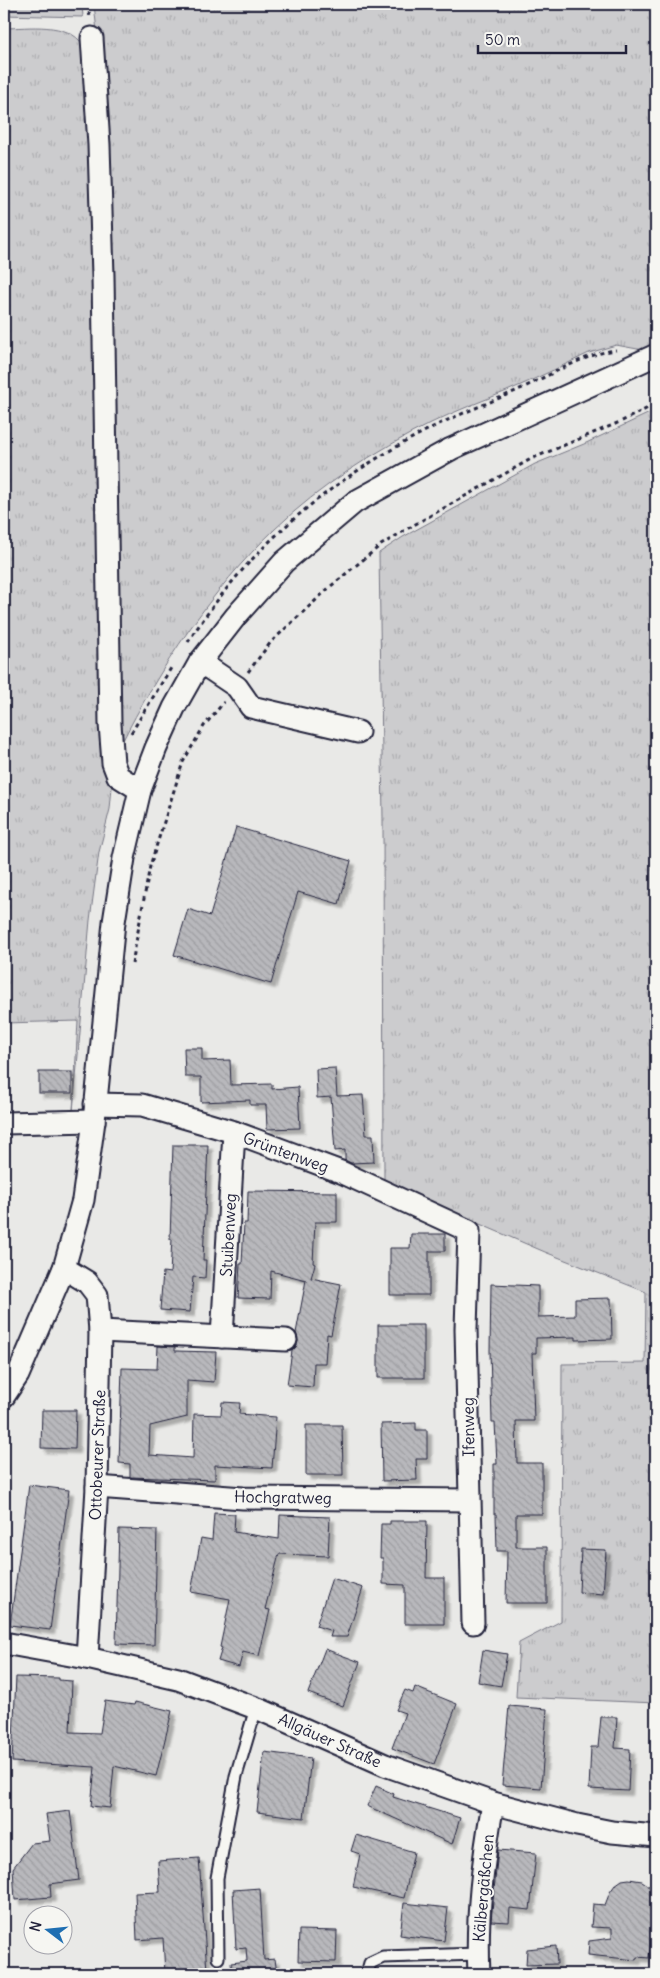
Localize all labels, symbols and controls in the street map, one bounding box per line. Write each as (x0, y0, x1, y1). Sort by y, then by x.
scale bar (478, 22, 625, 54)
text: 50 m (485, 30, 520, 49)
street label: Grüntenweg (240, 1127, 332, 1177)
street label: Stuibenweg (216, 1193, 240, 1277)
street label: Ottobeurer Straße (85, 1389, 109, 1521)
street label: Ifenweg (457, 1397, 479, 1457)
street label: Hochgratweg (234, 1486, 332, 1508)
street label: Allgäuer Straße (275, 1708, 385, 1772)
street label: Kälbergäßchen (468, 1833, 498, 1943)
north arrow (22, 1906, 72, 1956)
text: N (26, 1919, 45, 1934)

